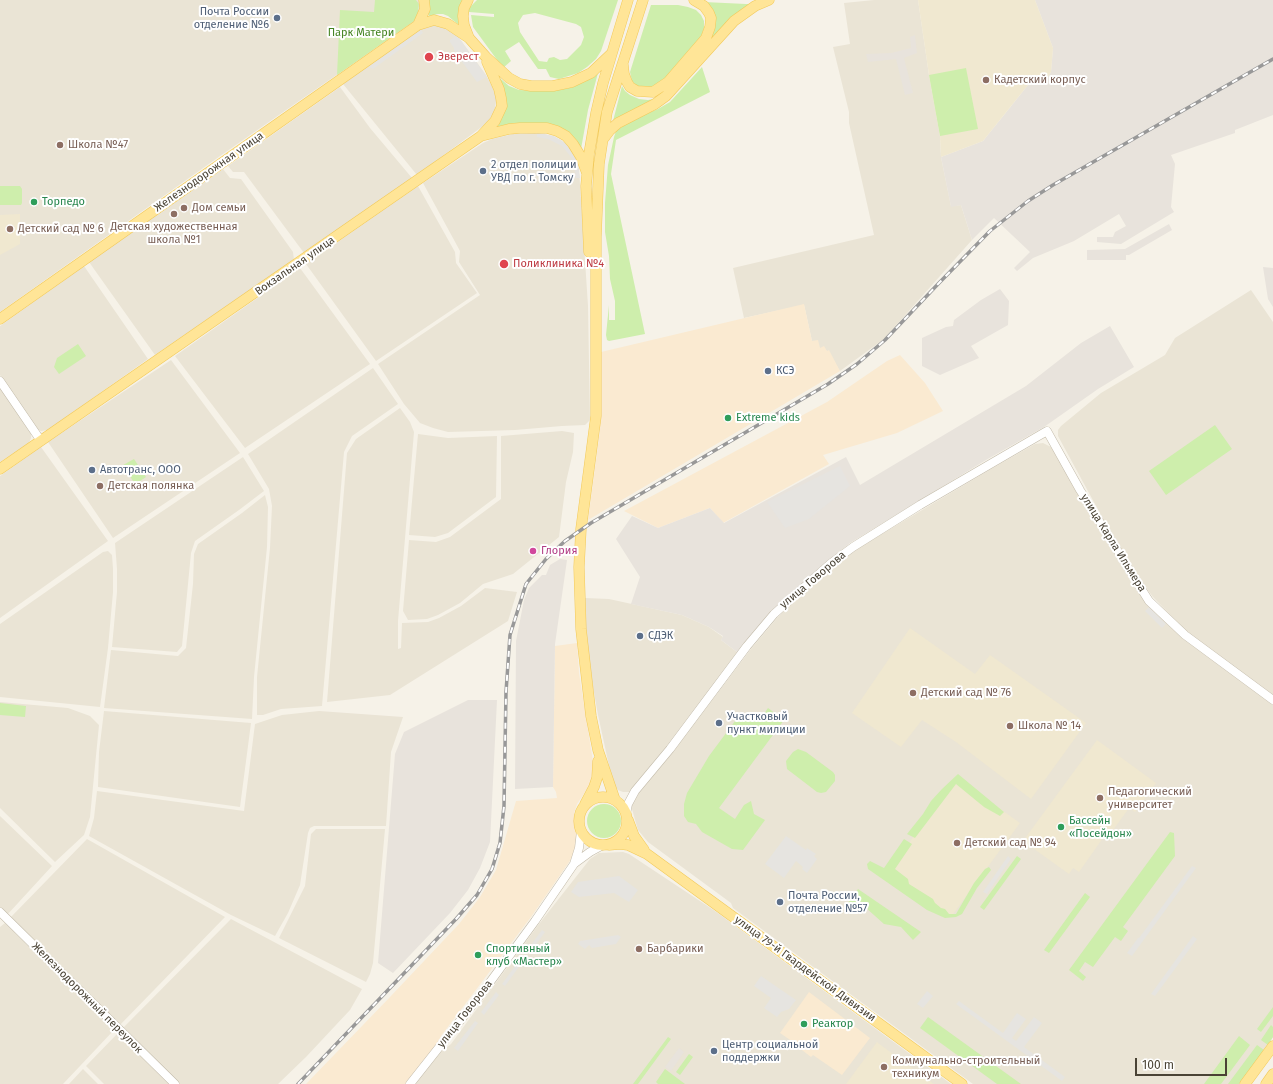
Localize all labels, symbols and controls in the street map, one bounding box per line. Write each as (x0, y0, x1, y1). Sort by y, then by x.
place label: Почта России отделение №6 (194, 5, 269, 31)
marker: Почта России отделение №6 (272, 13, 282, 23)
park label: Парк Матери (328, 26, 394, 40)
place label: Эверест (438, 50, 479, 64)
marker: Эверест (423, 51, 435, 63)
place label: Кадетский корпус (994, 73, 1086, 87)
marker: Кадетский корпус (981, 75, 991, 85)
street label: Железнодорожная улица (152, 129, 266, 215)
place label: Школа №47 (68, 138, 128, 152)
marker: Школа №47 (55, 140, 65, 150)
place label: 2 отдел полиции УВД по г. Томску (491, 158, 577, 184)
marker: 2 отдел полиции УВД по г. Томску (478, 166, 488, 176)
place label: Торпедо (42, 195, 85, 209)
marker: Торпедо (29, 197, 39, 207)
place label: Дом семьи (192, 201, 246, 215)
marker: Дом семьи (179, 203, 189, 213)
marker: Детская художественная школа №1 (169, 209, 179, 219)
place label: Детская художественная школа №1 (110, 220, 238, 246)
place label: Детский сад № 6 (18, 222, 104, 236)
marker: Детский сад № 6 (5, 224, 15, 234)
street label: Вокзальная улица (253, 234, 337, 298)
place label: Поликлиника №4 (513, 257, 604, 271)
marker: Поликлиника №4 (498, 258, 510, 270)
place label: КСЭ (776, 364, 794, 378)
marker: КСЭ (763, 366, 773, 376)
place label: Extreme kids (736, 411, 800, 425)
marker: Extreme kids (723, 413, 733, 423)
place label: Автотранс, ООО (100, 463, 181, 477)
marker: Автотранс, ООО (87, 465, 97, 475)
place label: Детская полянка (108, 479, 194, 493)
marker: Детская полянка (95, 481, 105, 491)
street label: улица Карла Ильмера (1077, 492, 1149, 594)
place label: Глория (541, 544, 577, 558)
marker: Глория (528, 546, 538, 556)
street label: улица Говорова (777, 549, 849, 611)
place label: СДЭК (648, 629, 673, 643)
marker: СДЭК (635, 631, 645, 641)
place label: Детский сад № 76 (921, 686, 1011, 700)
marker: Детский сад № 76 (908, 688, 918, 698)
place label: Участковый пункт милиции (727, 710, 806, 736)
marker: Участковый пункт милиции (714, 718, 724, 728)
place label: Школа № 14 (1018, 719, 1081, 733)
marker: Школа № 14 (1005, 721, 1015, 731)
place label: Педагогический университет (1108, 785, 1192, 811)
marker: Педагогический университет (1095, 793, 1105, 803)
place label: Бассейн «Посейдон» (1069, 814, 1132, 840)
marker: Бассейн «Посейдон» (1056, 822, 1066, 832)
place label: Детский сад № 94 (965, 836, 1056, 850)
marker: Детский сад № 94 (952, 838, 962, 848)
place label: Почта России, отделение №57 (788, 889, 867, 915)
marker: Почта России, отделение №57 (775, 897, 785, 907)
street label: улица 79-й Гвардейской Дивизии (732, 913, 878, 1025)
street label: Железнодорожный переулок (29, 940, 145, 1056)
place label: Спортивный клуб «Мастер» (486, 942, 562, 968)
place label: Барбарики (647, 942, 704, 956)
marker: Барбарики (634, 944, 644, 954)
marker: Спортивный клуб «Мастер» (473, 950, 483, 960)
street label: улица Говорова (435, 978, 495, 1050)
place label: Реактор (812, 1017, 853, 1031)
marker: Реактор (799, 1019, 809, 1029)
place label: Центр социальной поддержки (722, 1038, 818, 1064)
marker: Центр социальной поддержки (709, 1046, 719, 1056)
scale bar (1137, 1050, 1229, 1076)
place label: Коммунально-строительный техникум (892, 1054, 1040, 1080)
text: 100 m (1142, 1058, 1174, 1072)
marker: Коммунально-строительный техникум (879, 1062, 889, 1072)

